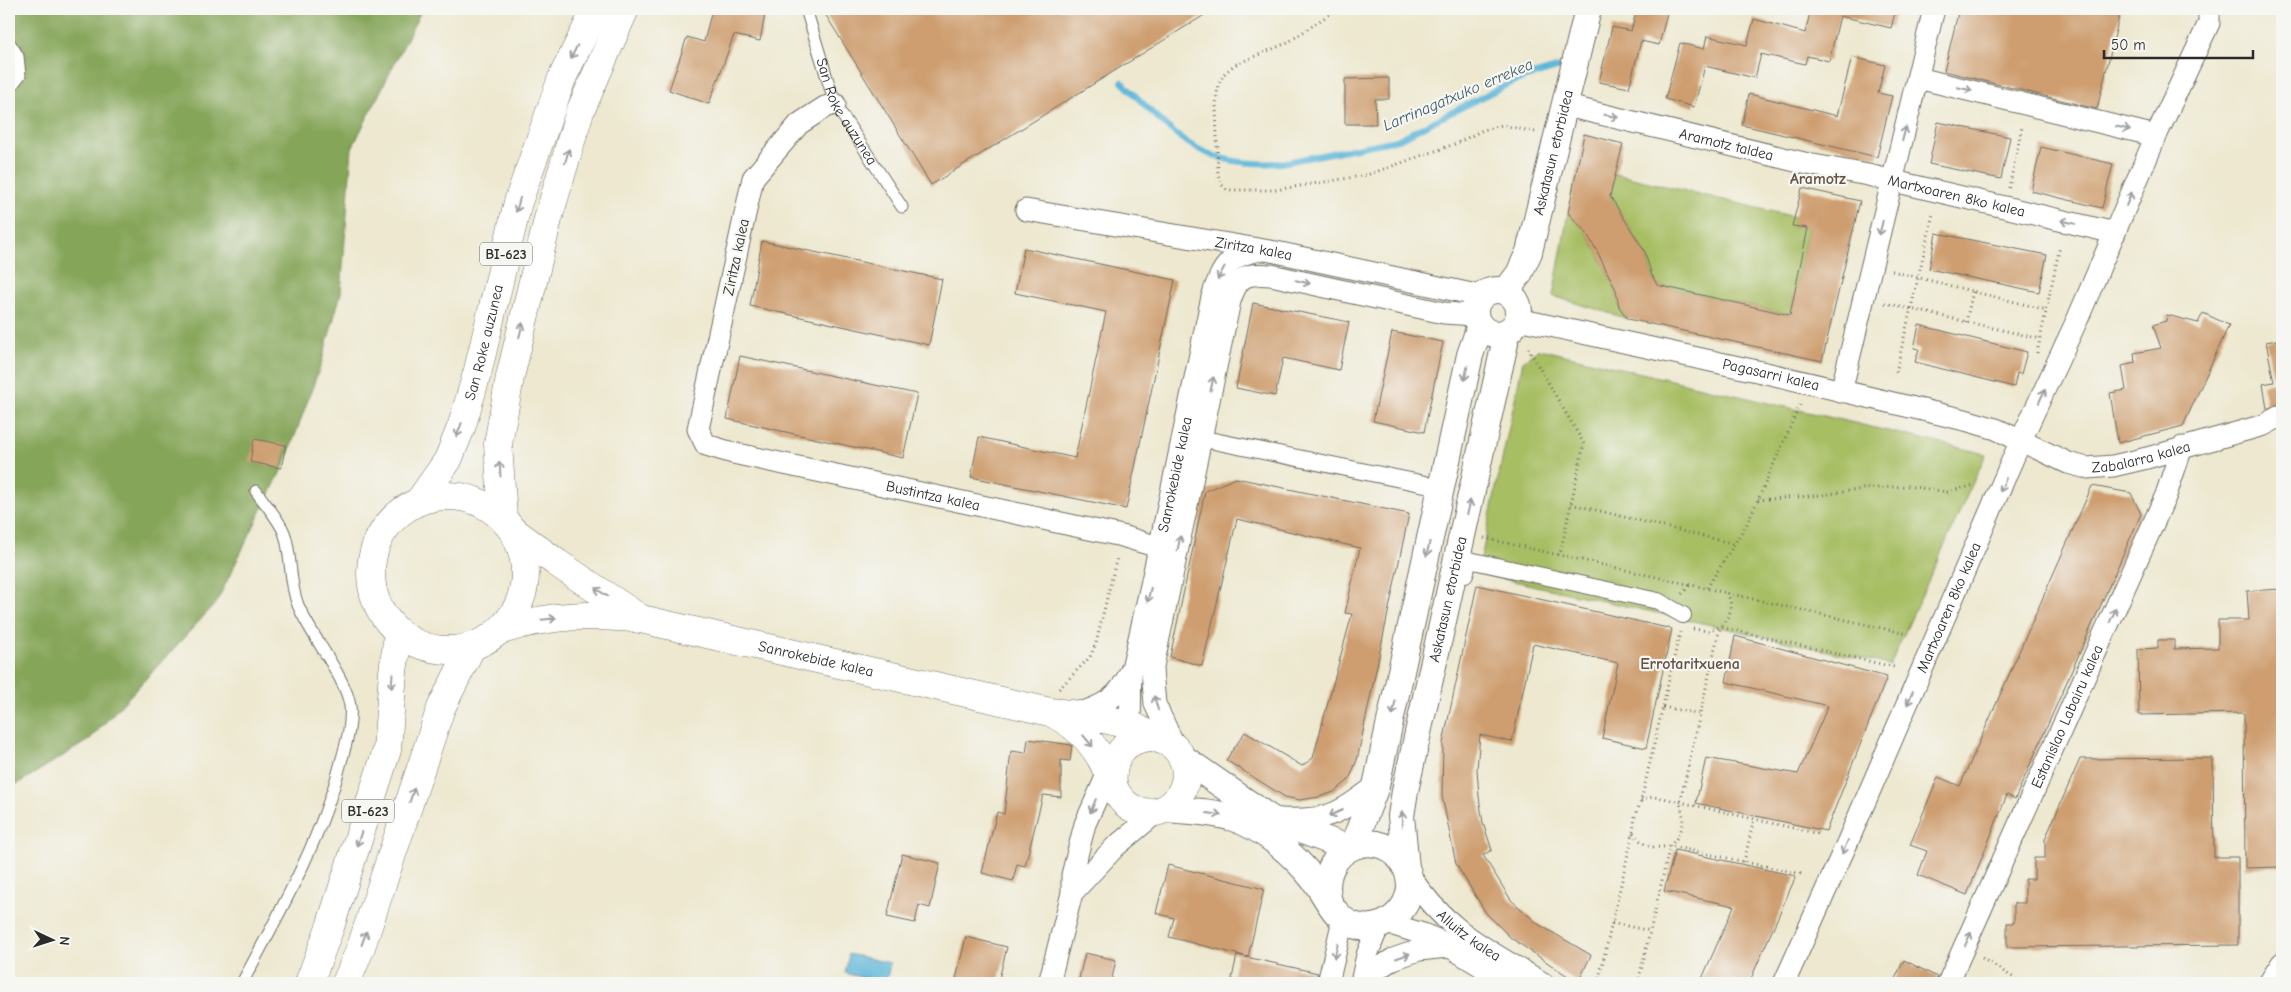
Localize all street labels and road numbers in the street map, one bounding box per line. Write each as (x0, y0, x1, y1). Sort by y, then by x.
street label: San Roke auzunea (812, 56, 881, 168)
street label: Askatasun etorbidea (1529, 88, 1577, 217)
street label: Aramotz taldea (1677, 124, 1775, 164)
street label: Martxoaren 8ko kalea (1886, 171, 2027, 221)
street label: Ziritza kalea (719, 217, 753, 297)
street label: Ziritza kalea (1214, 233, 1294, 264)
road number: BI-623 (480, 242, 532, 266)
street label: San Roke auzunea (461, 283, 507, 402)
street label: Pagasarri kalea (1721, 355, 1821, 394)
street label: Sanrokebide kalea (1154, 415, 1196, 534)
street label: Zabalarra kalea (2091, 437, 2192, 477)
street label: Bustintza kalea (884, 477, 982, 514)
street label: Askatasun etorbidea (1425, 535, 1471, 664)
street label: Martxoaren 8ko kalea (1913, 540, 1985, 676)
street label: Sanrokebide kalea (757, 637, 875, 681)
street label: Estanislao Labairu kalea (2027, 642, 2107, 791)
road number: BI-623 (342, 799, 394, 822)
street label: Alluitz kalea (1433, 906, 1504, 965)

